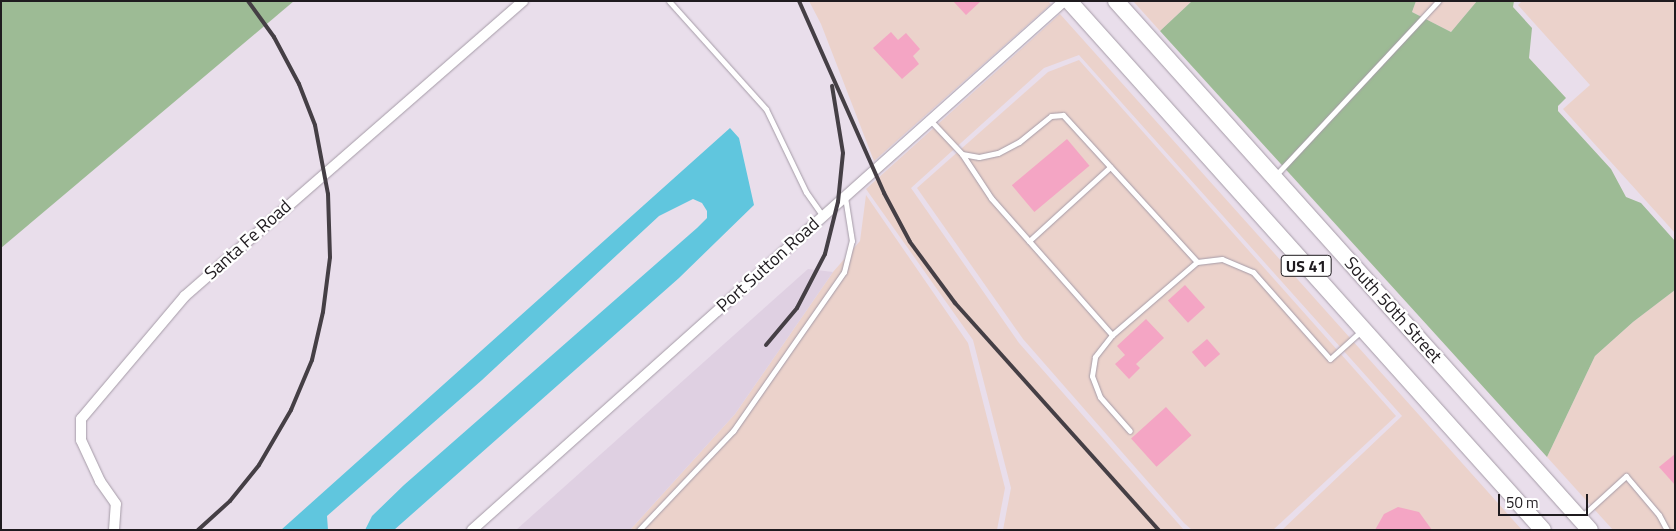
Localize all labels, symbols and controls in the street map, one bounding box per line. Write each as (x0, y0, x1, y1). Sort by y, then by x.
street label: Santa Fe Road (200, 196, 296, 284)
street label: Port Sutton Road (712, 213, 824, 317)
road number: US 41 (1280, 252, 1332, 280)
street label: South 50th Street (1340, 253, 1446, 367)
scale bar (1501, 484, 1591, 516)
text: 50 m (1506, 491, 1539, 514)

